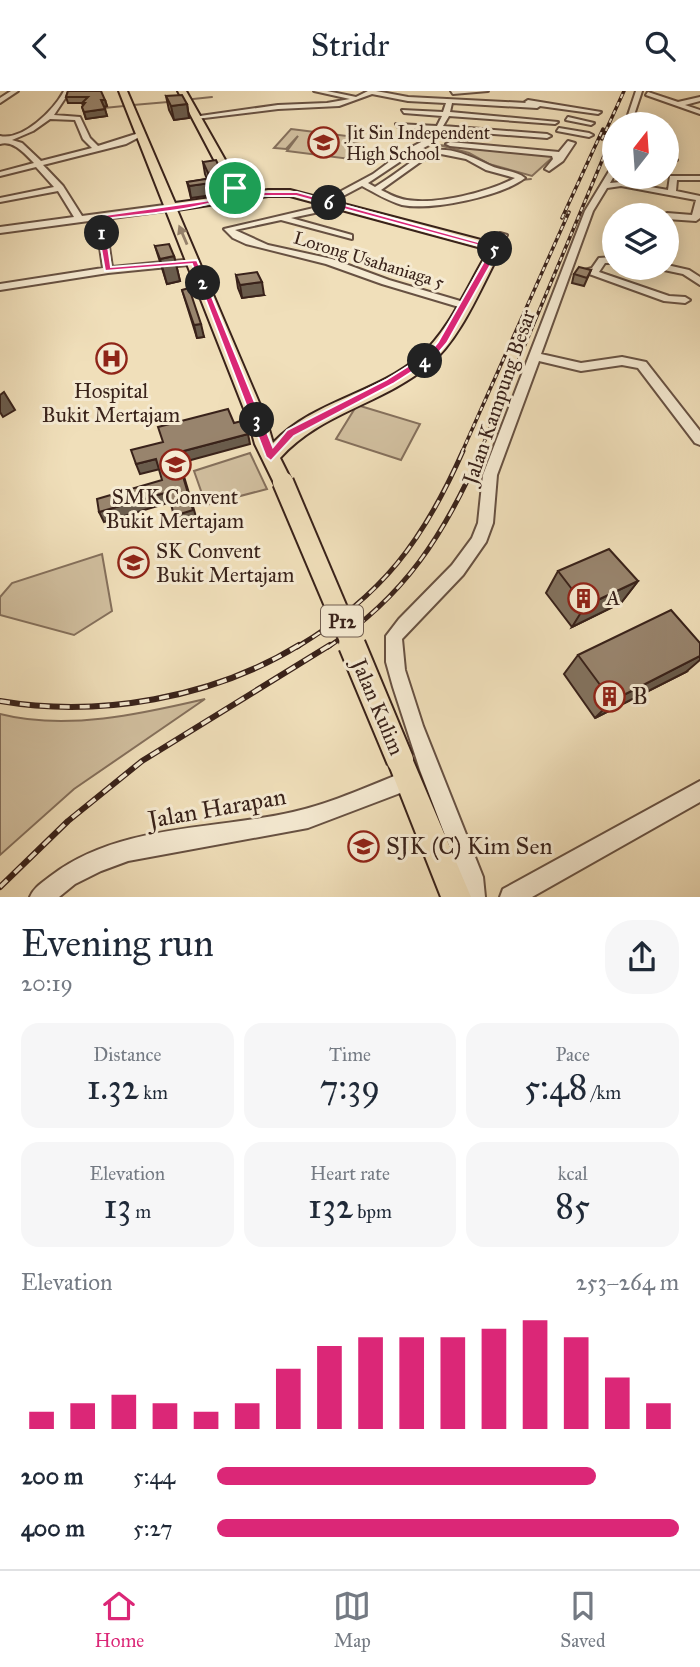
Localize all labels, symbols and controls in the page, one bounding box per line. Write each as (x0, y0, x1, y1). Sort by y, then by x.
text: Stridr (311, 26, 389, 65)
icon: back (21, 27, 59, 65)
icon: search (641, 27, 679, 65)
north arrow (602, 112, 679, 189)
map controls (602, 112, 679, 280)
place label: Jit Sin Independent High School (344, 122, 491, 166)
school or university icon: Jit Sin Independent High School (306, 126, 340, 160)
pin (205, 158, 265, 218)
icon: arrive (216, 169, 254, 207)
pin: 6 (312, 185, 346, 221)
text: 6 (324, 191, 333, 214)
button: layers (602, 203, 679, 280)
pin: 1 (84, 215, 119, 251)
text: 1 (98, 221, 105, 244)
one-way arrow (177, 224, 188, 245)
street label: Lorong Usahaniaga 5 (291, 227, 448, 295)
pin: 5 (477, 231, 512, 267)
text: 5 (490, 237, 499, 260)
pin: 2 (186, 265, 220, 301)
text: 2 (198, 271, 207, 294)
street label: Jalan Kampung Besar (456, 306, 541, 490)
hospital icon: Hospital Bukit Mertajam (94, 342, 128, 376)
pin: 4 (408, 343, 442, 379)
text: 4 (419, 349, 430, 372)
place label: Hospital Bukit Mertajam (42, 378, 181, 428)
pin: 3 (240, 403, 274, 437)
text: 3 (253, 408, 260, 431)
school or university icon: SMK Convent Bukit Mertajam (158, 448, 192, 482)
place label: SMK Convent Bukit Mertajam (106, 484, 245, 534)
place label: SK Convent Bukit Mertajam (156, 538, 295, 588)
school or university icon: SK Convent Bukit Mertajam (116, 546, 150, 580)
building icon: A (566, 581, 600, 615)
place label: A (605, 585, 620, 611)
road number: P12 (321, 605, 363, 636)
street label: Jalan Kulim (345, 653, 410, 759)
building icon: B (592, 679, 626, 713)
place label: B (632, 681, 648, 711)
street label: Jalan Harapan (143, 781, 288, 835)
school or university icon: SJK (C) Kim Sen (346, 829, 380, 863)
place label: SJK (C) Kim Sen (386, 831, 552, 861)
text: Evening run (21, 920, 214, 966)
button: share (605, 920, 679, 994)
text: 20:19 (21, 969, 73, 997)
text: Distance (93, 1043, 161, 1066)
text: Time (329, 1043, 371, 1066)
text: Pace (555, 1043, 590, 1066)
text: 1.32 (87, 1066, 139, 1109)
text: 7:39 (320, 1066, 380, 1109)
text: 5:48 (524, 1066, 587, 1109)
text: km (139, 1081, 168, 1104)
text: /km (587, 1081, 621, 1104)
text: Elevation (90, 1162, 165, 1185)
text: Heart rate (310, 1162, 390, 1185)
text: kcal (558, 1162, 588, 1185)
text: 13 (103, 1185, 131, 1228)
text: 132 (308, 1185, 353, 1228)
text: 85 (555, 1185, 590, 1228)
text: m (131, 1200, 151, 1223)
text: bpm (353, 1200, 392, 1223)
text: Elevation (21, 1268, 112, 1296)
text: 253–264 m (576, 1268, 679, 1296)
text: 200 m (21, 1462, 83, 1490)
text: 5:44 (133, 1462, 175, 1490)
text: 400 m (21, 1514, 85, 1542)
text: 5:27 (133, 1514, 173, 1542)
tab: Home (95, 1587, 144, 1652)
tab: Map (333, 1587, 371, 1652)
tab: Saved (560, 1587, 605, 1652)

